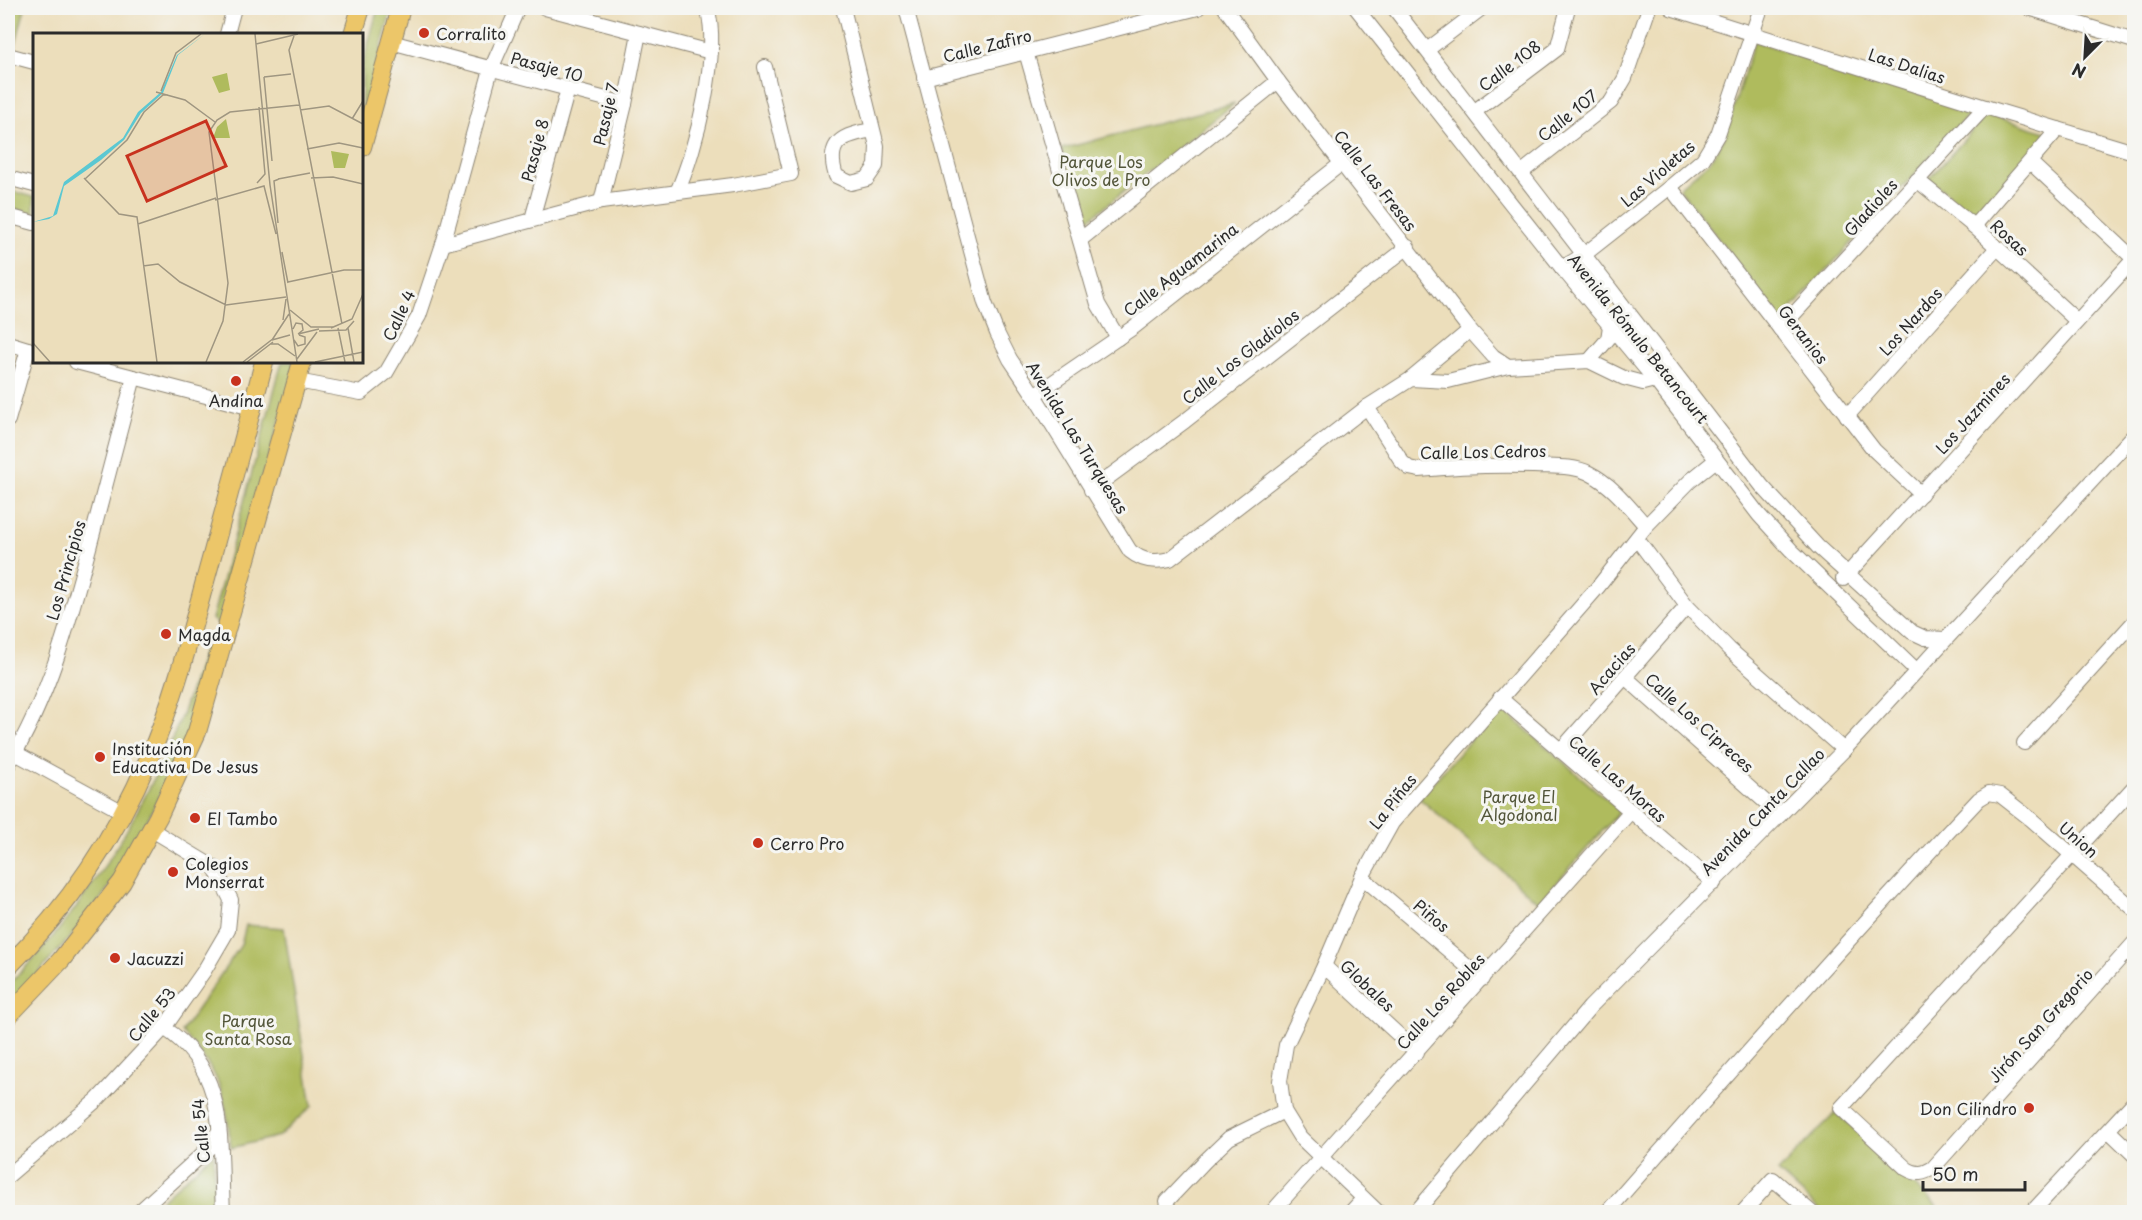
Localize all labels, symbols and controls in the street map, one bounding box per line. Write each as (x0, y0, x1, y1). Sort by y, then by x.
place label: Corralito (436, 21, 506, 45)
street label: Calle Zafiro (940, 22, 1034, 68)
marker: Corralito (417, 26, 431, 40)
north arrow (2055, 27, 2115, 87)
inset map (33, 33, 363, 363)
street label: Calle 108 (1473, 34, 1545, 96)
street label: Las Dalias (1866, 41, 1948, 89)
street label: Pasaje 10 (508, 45, 586, 87)
text: N (2068, 58, 2089, 85)
street label: Pasaje 7 (586, 80, 624, 148)
street label: Calle 107 (1532, 83, 1602, 147)
street label: Pasaje 8 (514, 116, 554, 184)
street label: Calle Las Fresas (1329, 124, 1423, 236)
street label: Las Violetas (1615, 134, 1699, 212)
park label: Parque Los Olivos de Pro (1052, 149, 1151, 191)
street label: Gladioles (1838, 173, 1902, 241)
street label: Rosas (1986, 213, 2034, 261)
street label: Calle Aguamarina (1118, 217, 1242, 321)
street label: Avenida Rómulo Betancourt (1563, 248, 1715, 428)
street label: Los Nardos (1873, 282, 1947, 360)
street label: Calle 4 (376, 285, 420, 345)
street label: Geranios (1773, 299, 1835, 369)
street label: Calle Los Gladiolos (1176, 303, 1304, 409)
street label: Avenida Las Turquesas (1021, 356, 1135, 518)
street label: Los Jazmines (1929, 367, 2015, 459)
marker: Andína (229, 374, 243, 388)
place label: Andína (209, 388, 263, 412)
street label: Calle Los Cedros (1420, 438, 1546, 464)
street label: Los Principios (39, 517, 91, 623)
place label: Magda (178, 622, 231, 646)
marker: Magda (159, 627, 173, 641)
street label: Acacias (1582, 637, 1640, 699)
street label: Calle Los Cipreces (1640, 667, 1760, 777)
street label: Calle Las Moras (1564, 729, 1672, 827)
place label: Institución Educativa De Jesus (112, 736, 258, 778)
street label: Avenida Canta Callao (1695, 742, 1829, 880)
marker: Institución Educativa De Jesus (93, 750, 107, 764)
street label: La Piñas (1363, 768, 1421, 834)
park label: Parque El Algodonal (1480, 784, 1558, 826)
place label: El Tambo (207, 806, 278, 830)
marker: El Tambo (188, 811, 202, 825)
street label: Union (2054, 815, 2104, 863)
place label: Cerro Pro (770, 831, 845, 855)
marker: Cerro Pro (751, 836, 765, 850)
place label: Colegios Monserrat (185, 851, 265, 893)
marker: Colegios Monserrat (166, 865, 180, 879)
street label: Piños (1409, 893, 1455, 937)
place label: Jacuzzi (127, 946, 184, 970)
street label: Calle Los Robles (1390, 947, 1490, 1055)
marker: Jacuzzi (108, 951, 122, 965)
street label: Globales (1335, 953, 1401, 1017)
street label: Jirón San Gregorio (1982, 962, 2098, 1088)
street label: Calle 53 (121, 981, 181, 1047)
park label: Parque Santa Rosa (204, 1008, 292, 1050)
place label: Don Cilindro (1920, 1096, 2017, 1120)
street label: Calle 54 (185, 1098, 215, 1164)
marker: Don Cilindro (2022, 1101, 2036, 1115)
scale bar (1923, 1154, 2025, 1192)
text: 50 m (1932, 1160, 1979, 1187)

